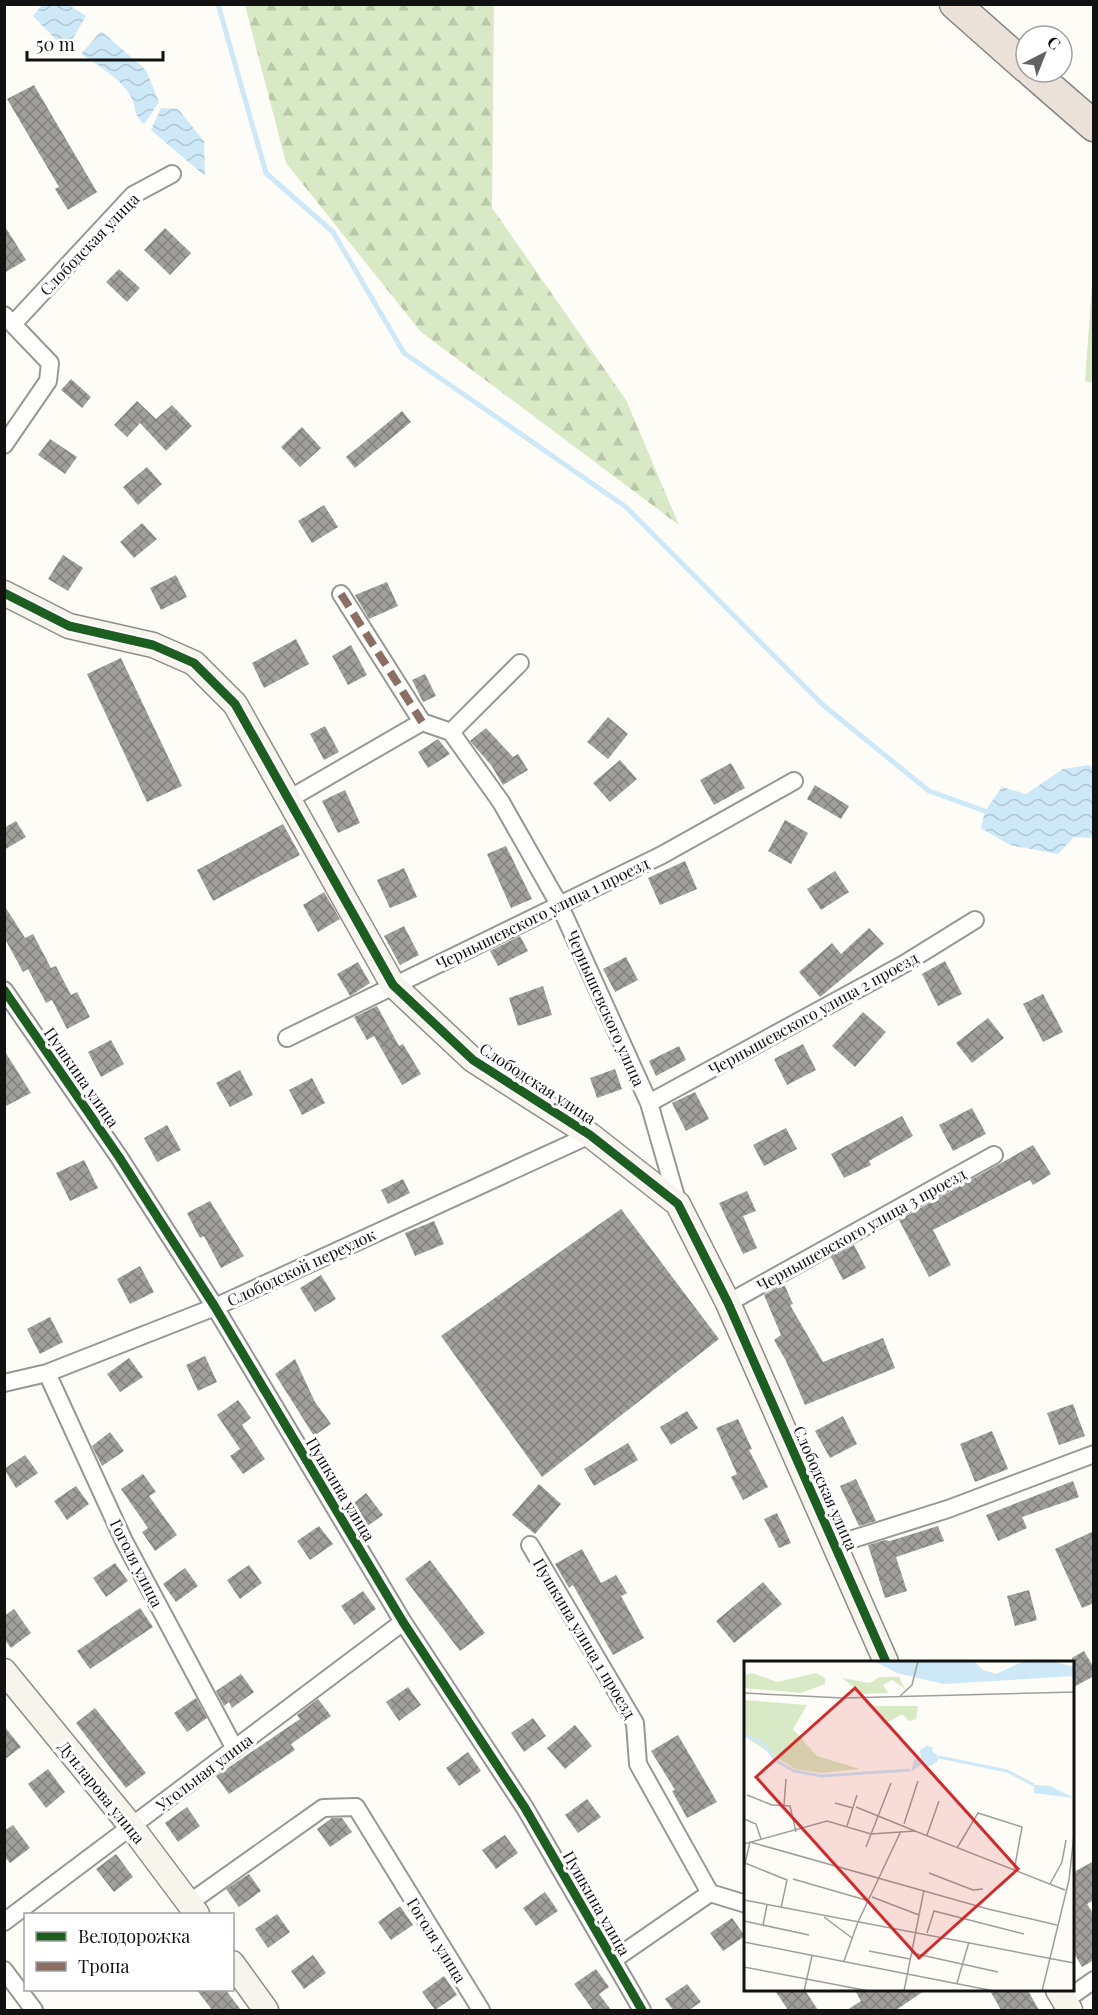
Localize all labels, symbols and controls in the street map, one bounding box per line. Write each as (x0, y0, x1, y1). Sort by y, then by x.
scale bar (27, 24, 164, 62)
north arrow (1014, 24, 1074, 84)
text: С (1043, 31, 1066, 54)
text: 50 m (36, 32, 75, 56)
street label: Слободская улица (35, 188, 143, 300)
street label: Чернышевского улица 1 проезд (432, 852, 653, 974)
street label: Чернышевского улица (562, 927, 650, 1089)
street label: Чернышевского улица 2 проезд (705, 946, 922, 1079)
street label: Пушкина улица (40, 1023, 124, 1131)
street label: Слободская улица (476, 1038, 600, 1128)
street label: Чернышевского улица 3 проезд (753, 1162, 970, 1295)
street label: Слободской переулок (223, 1223, 379, 1311)
street label: Слободская улица (789, 1422, 863, 1554)
street label: Пушкина улица (302, 1433, 380, 1545)
street label: Гоголя улица (106, 1515, 168, 1611)
street label: Пушкина улица 1 проезд (529, 1554, 642, 1722)
inset map (744, 1661, 1074, 1991)
street label: Угольная улица (151, 1729, 257, 1816)
street label: Дунларова улица (54, 1736, 150, 1848)
street label: Пушкина улица (559, 1847, 635, 1959)
street label: Гоголя улица (403, 1894, 471, 1986)
legend (24, 1913, 234, 1991)
text: Велодорожка (78, 1924, 190, 1948)
text: Тропа (78, 1954, 129, 1978)

